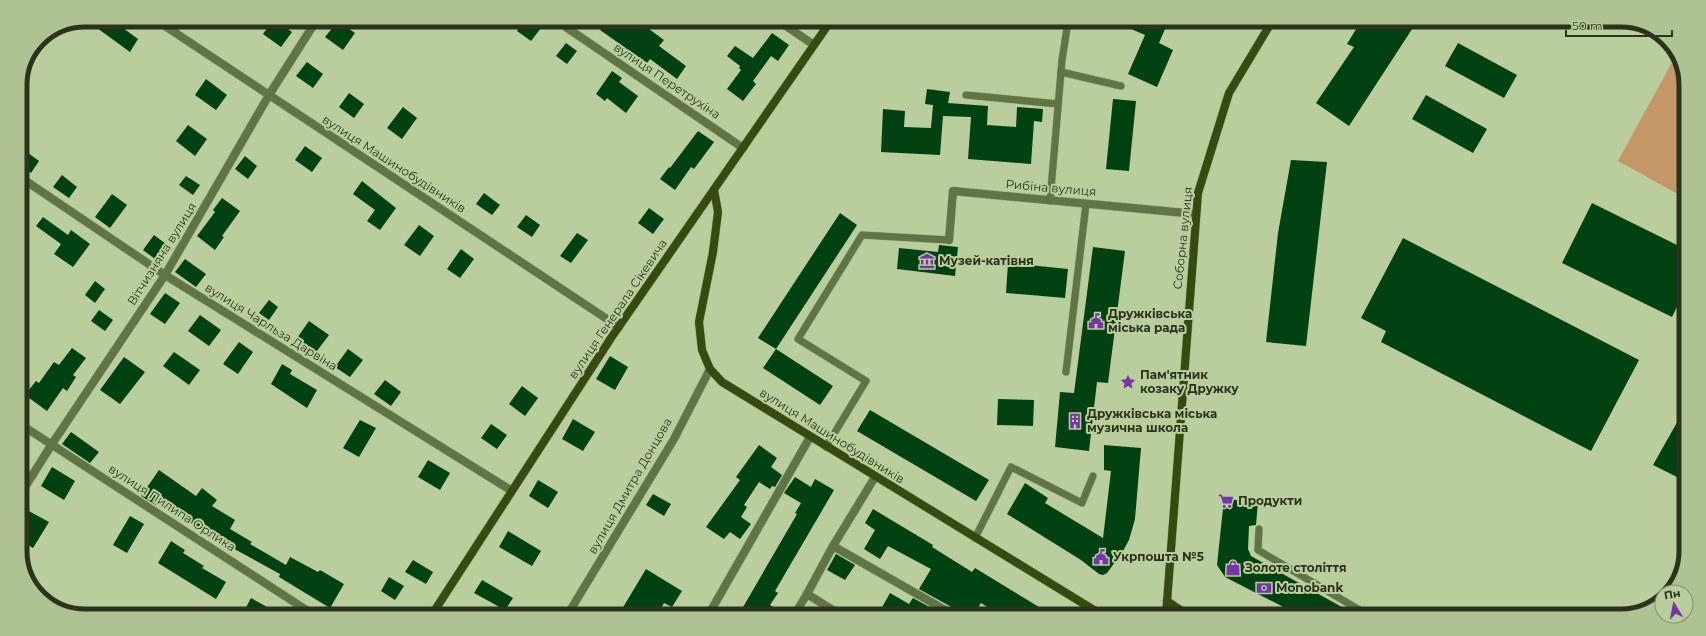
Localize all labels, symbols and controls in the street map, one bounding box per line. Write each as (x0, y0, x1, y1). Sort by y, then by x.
scale bar (1566, 12, 1672, 38)
text: 50 m (1572, 18, 1603, 33)
street label: вулиця Перетрухіна (611, 39, 724, 122)
street label: вулиця Машинобудівників (320, 111, 469, 216)
street label: Рибіна вулиця (1005, 176, 1097, 199)
street label: Соборна вулиця (1170, 186, 1195, 290)
street label: Вітчизняна вулиця (124, 200, 199, 308)
street label: вулиця Генерала Сікевича (565, 236, 670, 381)
museum icon: Музей-катівня (918, 252, 936, 270)
place label: Музей-катівня (939, 253, 1034, 268)
street label: вулиця Чарльза Дарвіна (202, 280, 340, 374)
place label: Дружківська міська рада (1108, 306, 1192, 335)
public building icon: Дружківська міська рада (1087, 312, 1105, 330)
place label: Пам'ятник козаку Дружку (1140, 367, 1239, 396)
place icon: Пам'ятник козаку Дружку (1119, 373, 1137, 391)
street label: вулиця Машинобудівників (757, 385, 908, 487)
place label: Дружківська міська музична школа (1087, 406, 1217, 435)
building icon: Дружківська міська музична школа (1066, 412, 1084, 430)
street label: вулиця Дмитра Донцова (584, 415, 675, 556)
street label: вулиця Пилипа Орлика (106, 461, 239, 554)
supermarket icon: Продукти (1217, 492, 1235, 510)
place label: Продукти (1238, 493, 1302, 508)
public building icon: Укрпошта №5 (1092, 548, 1110, 566)
place label: Укрпошта №5 (1113, 549, 1204, 564)
shop icon: Золоте століття (1224, 559, 1242, 577)
place label: Золоте століття (1244, 560, 1346, 575)
bank icon: Monobank (1255, 579, 1273, 597)
place label: Monobank (1276, 580, 1343, 595)
north arrow (1654, 584, 1694, 624)
text: Пн (1663, 586, 1682, 602)

